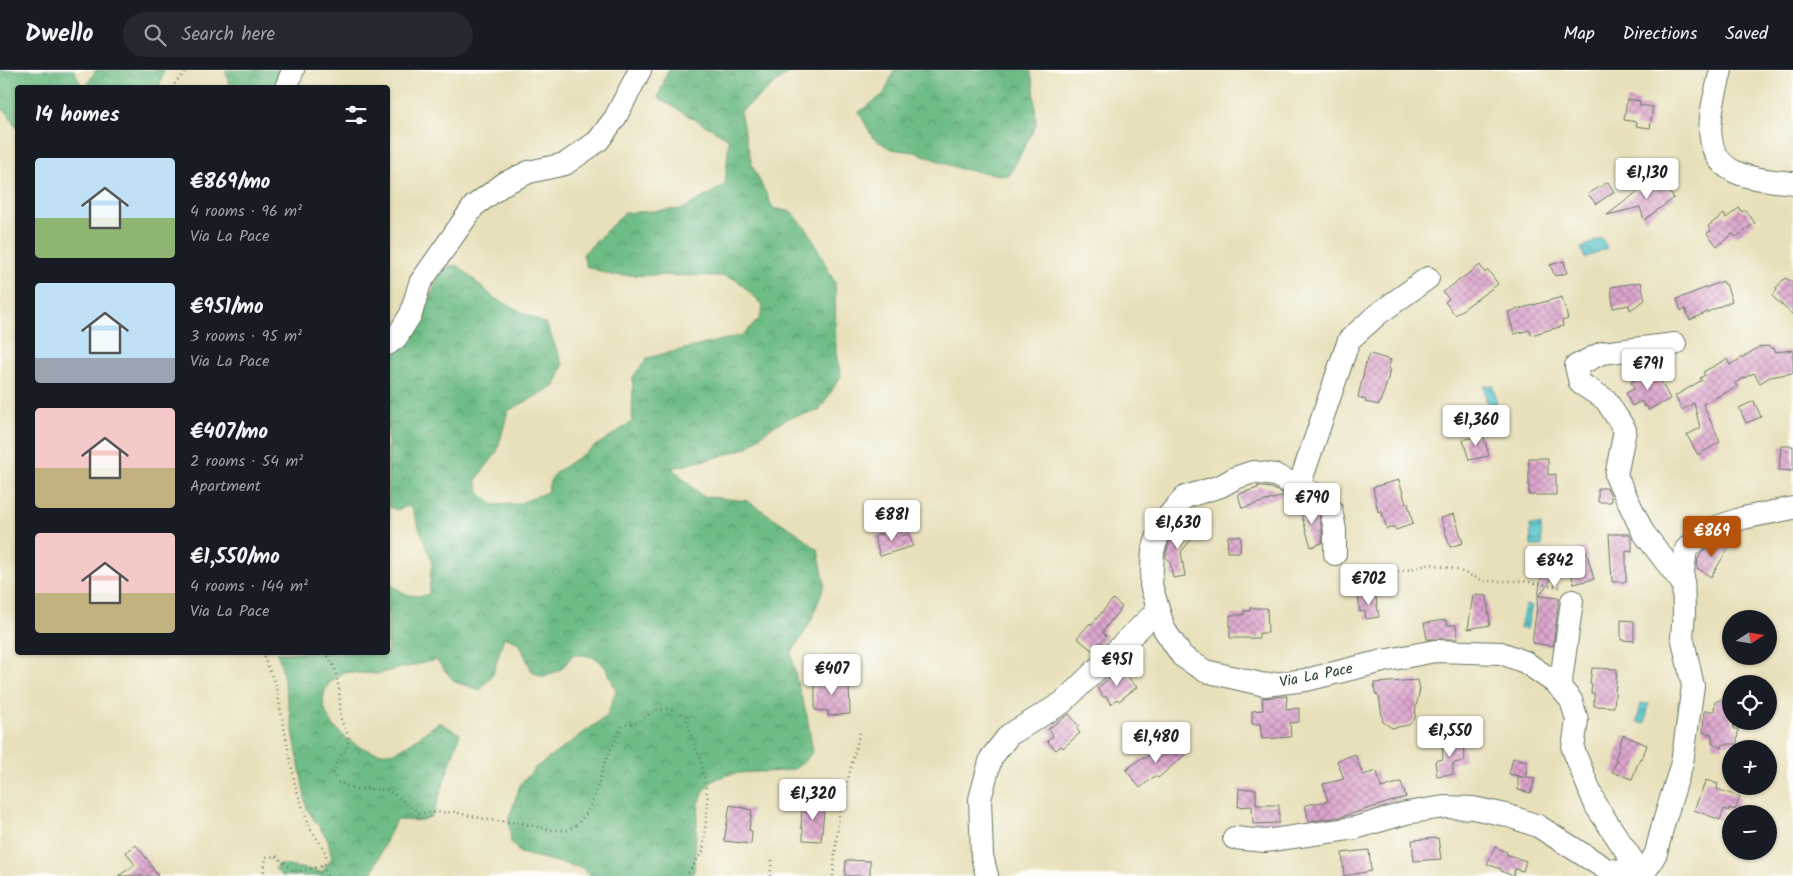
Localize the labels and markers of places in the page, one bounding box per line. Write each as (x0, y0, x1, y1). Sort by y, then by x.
pin: €1,130 (1606, 158, 1688, 200)
pin: €791 (1618, 348, 1678, 391)
pin: €1,360 (1435, 404, 1517, 447)
pin: €790 (1282, 482, 1342, 525)
pin: €881 (862, 500, 922, 542)
pin: €1,630 (1137, 508, 1219, 550)
pin: €869 (1682, 516, 1742, 558)
pin: €842 (1525, 546, 1585, 588)
pin: €702 (1339, 564, 1399, 606)
pin: €951 (1087, 644, 1147, 687)
pin: €407 (802, 654, 862, 696)
pin: €1,550 (1409, 716, 1491, 758)
pin: €1,480 (1115, 722, 1197, 764)
pin: €1,320 (772, 778, 854, 821)

